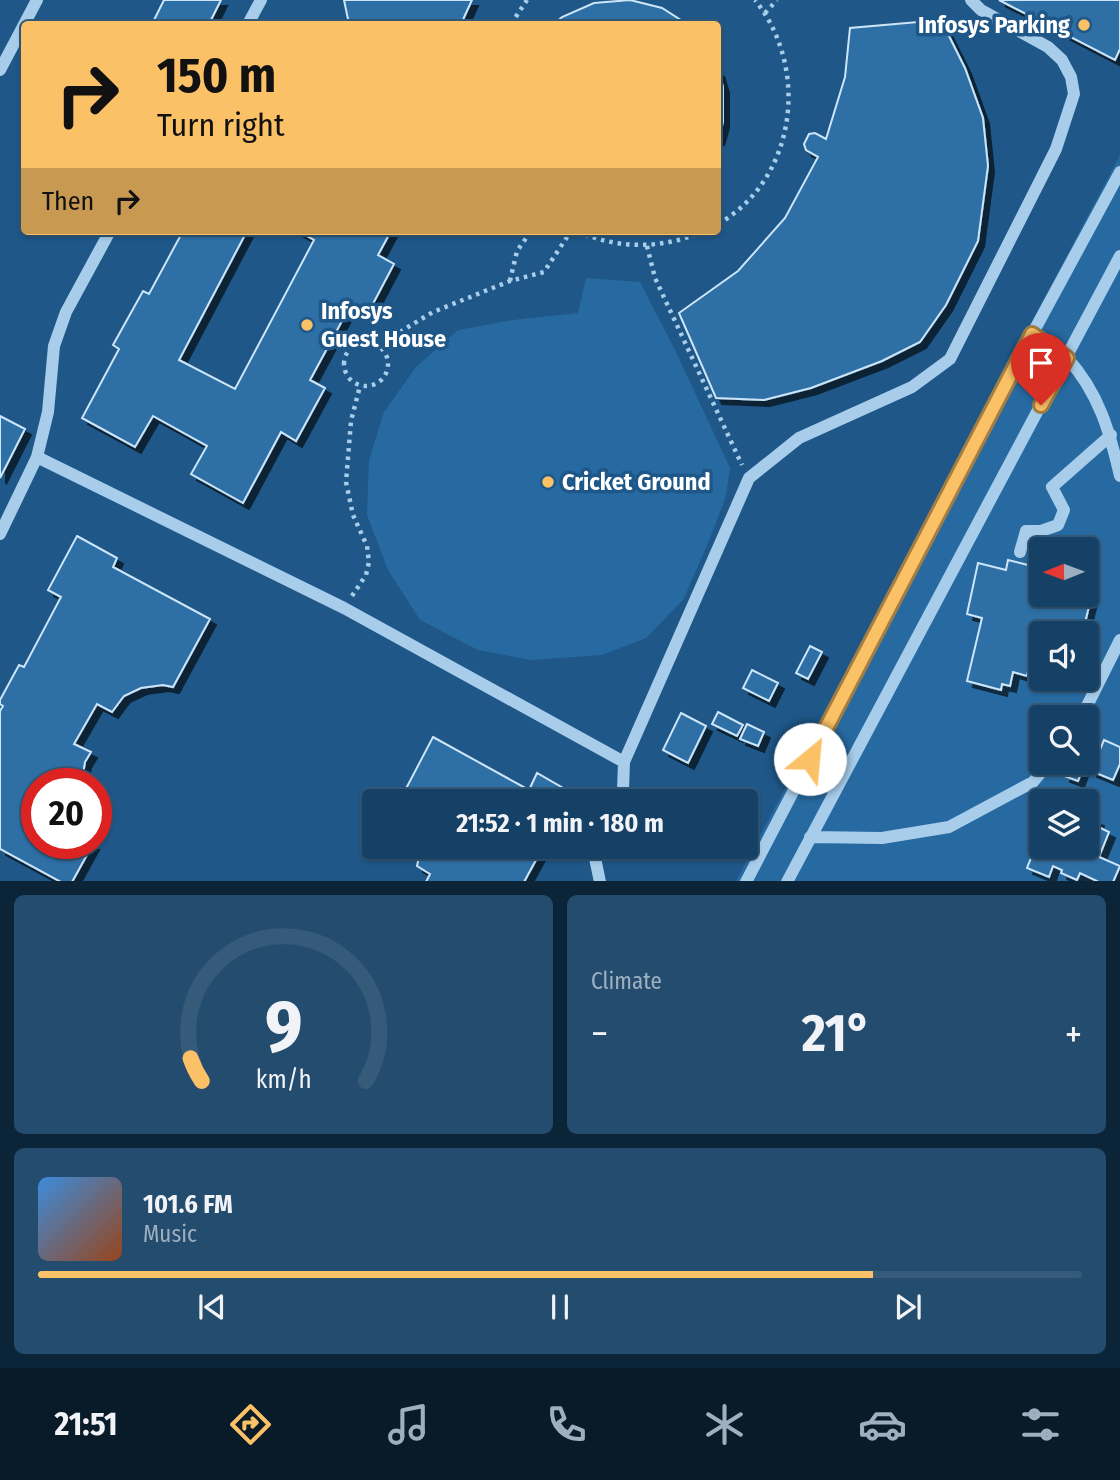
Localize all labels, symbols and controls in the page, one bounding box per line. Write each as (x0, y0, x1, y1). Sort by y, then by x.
place label: Infosys Parking (918, 11, 1070, 39)
marker: Infosys Parking (1076, 17, 1092, 33)
text: 150 m (157, 46, 276, 105)
icon: right (42, 49, 133, 140)
text: Turn right (157, 106, 284, 144)
icon: right (108, 182, 146, 220)
text: Then (42, 186, 94, 217)
place label: Infosys Guest House (321, 297, 446, 353)
marker: Infosys Guest House (299, 317, 315, 333)
pin (1011, 333, 1071, 405)
icon: arrive (1022, 344, 1060, 382)
place label: Cricket Ground (562, 468, 710, 496)
marker: Cricket Ground (540, 474, 556, 490)
north arrow (1029, 537, 1099, 607)
map controls (1029, 537, 1099, 859)
button: sound (1029, 621, 1099, 691)
button: search (1029, 705, 1099, 775)
position arrow (773, 722, 847, 796)
speed limit sign: 20 (21, 768, 112, 859)
button: layers (1029, 789, 1099, 859)
text: 21:52 · 1 min · 180 m (456, 808, 664, 839)
text: Climate (591, 967, 662, 995)
text: 9 (265, 983, 302, 1070)
text: 21° (802, 1002, 871, 1065)
text: − (591, 1011, 608, 1057)
text: + (1065, 1011, 1082, 1057)
text: km/h (256, 1064, 311, 1094)
text: 101.6 FM (143, 1189, 233, 1220)
text: Music (143, 1220, 197, 1248)
icon: previous (193, 1288, 231, 1326)
icon: pause (541, 1288, 579, 1326)
icon: next (889, 1288, 927, 1326)
icon: directions (226, 1400, 275, 1449)
icon: music (384, 1400, 433, 1449)
icon: phone (542, 1400, 591, 1449)
icon: climate (700, 1400, 749, 1449)
icon: car (858, 1400, 907, 1449)
icon: filters (1016, 1400, 1065, 1449)
text: 21:51 (55, 1405, 117, 1443)

